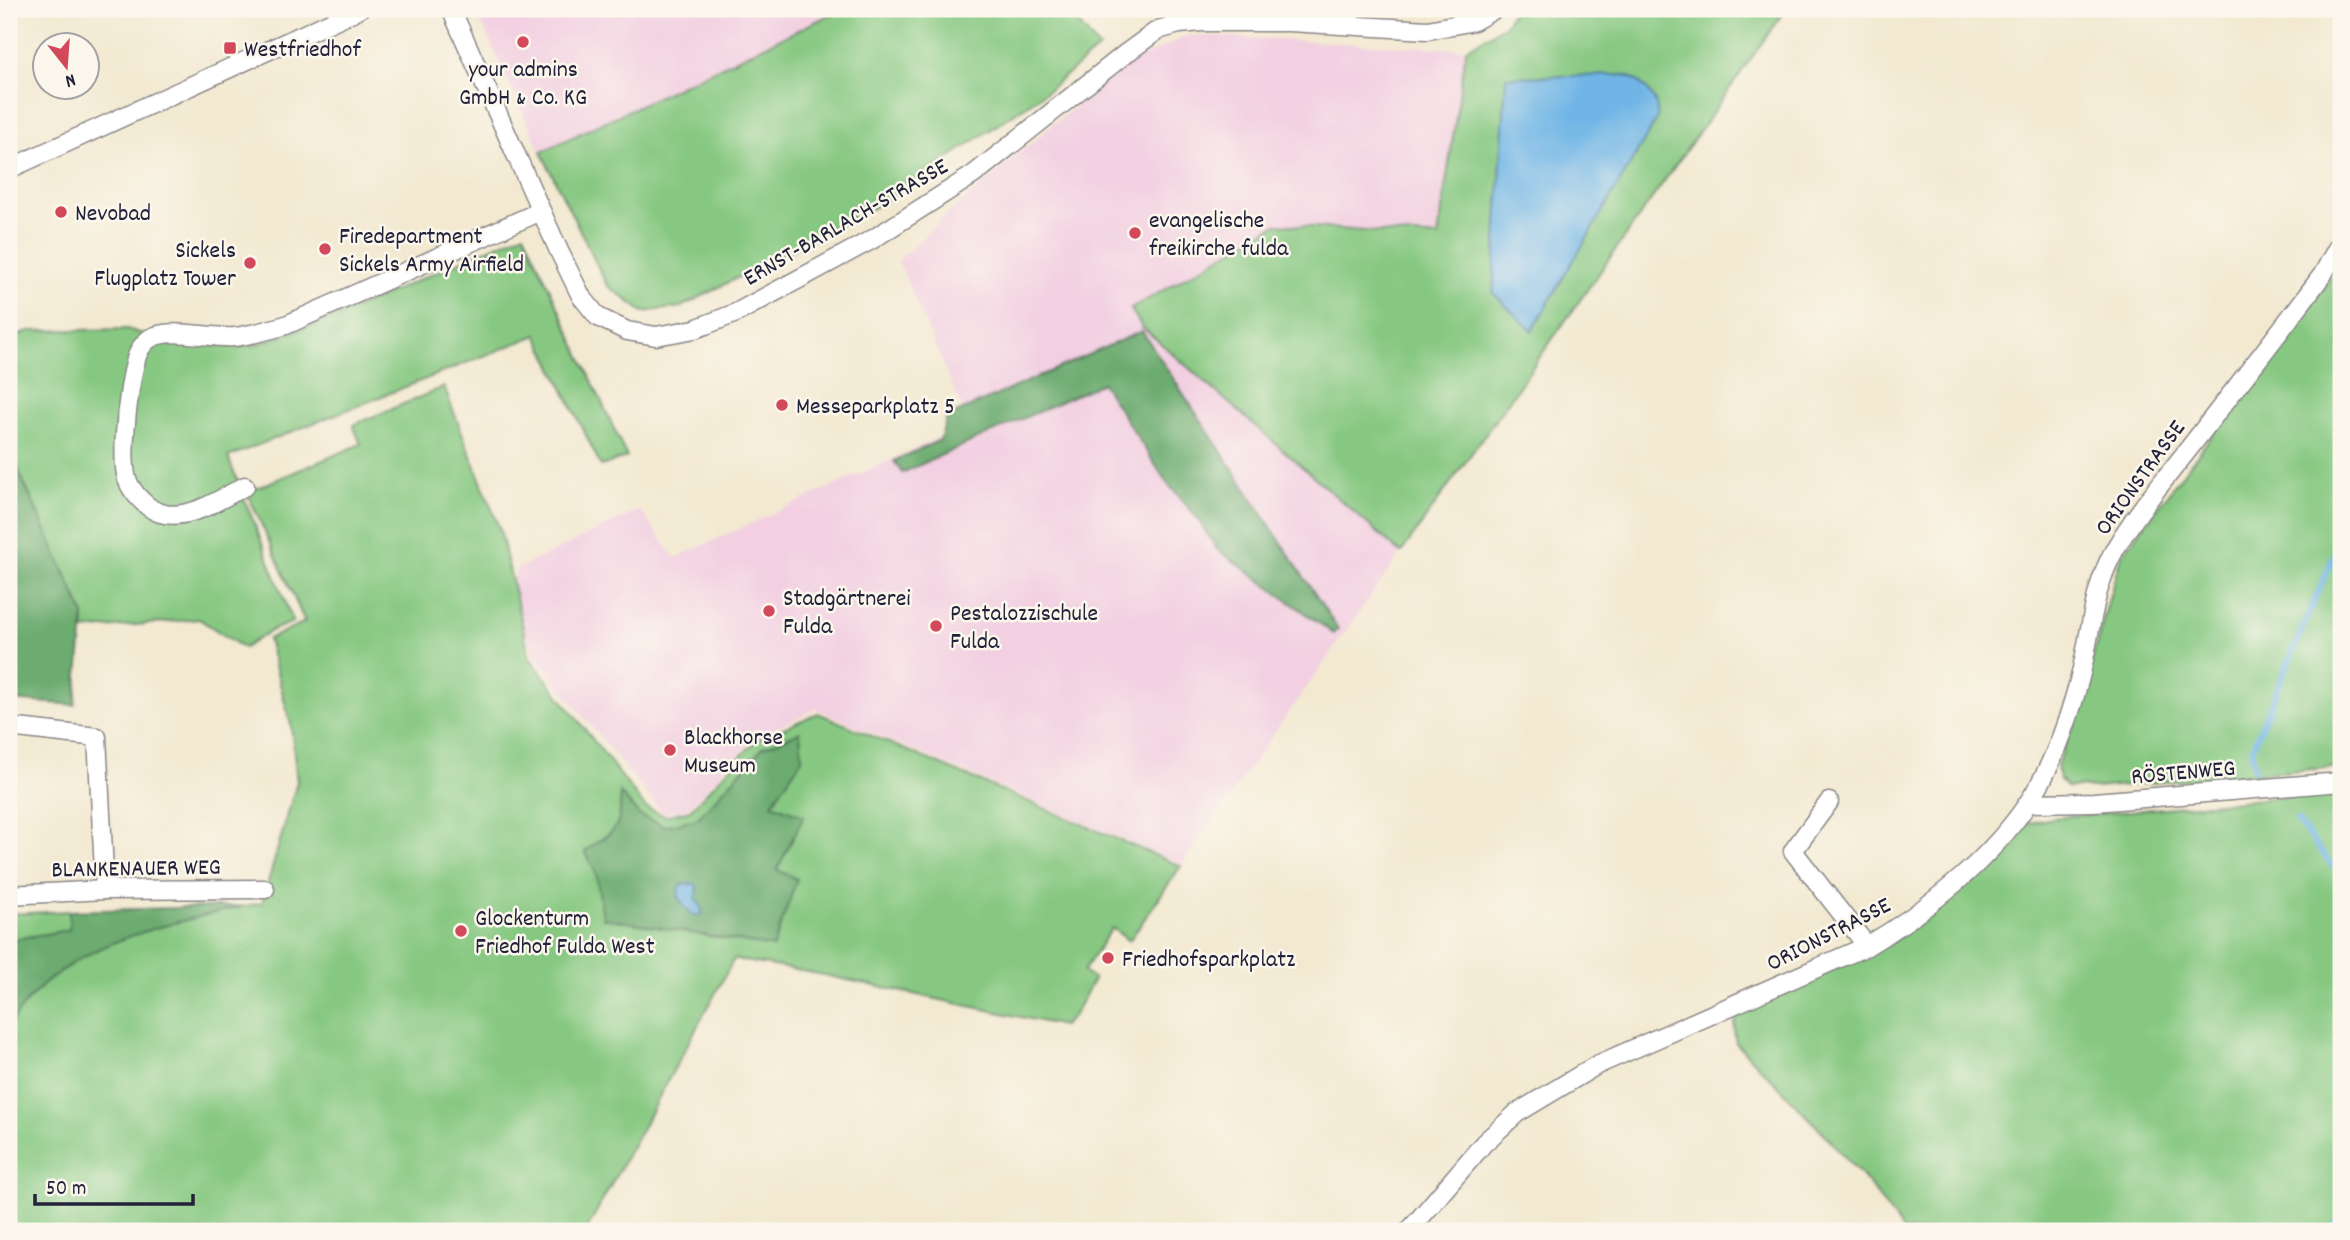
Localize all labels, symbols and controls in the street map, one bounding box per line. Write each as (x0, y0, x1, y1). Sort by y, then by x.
north arrow (32, 32, 102, 102)
place label: Westfriedhof (244, 34, 362, 68)
marker: your admins GmbH & Co. KG (515, 34, 531, 50)
marker: Westfriedhof (222, 40, 238, 56)
place label: your admins GmbH & Co. KG (459, 54, 587, 116)
text: N (62, 65, 78, 93)
street label: ERNST-BARLACH-STRASSE (738, 151, 955, 296)
place label: Nevobad (75, 198, 151, 232)
marker: Nevobad (53, 204, 69, 220)
place label: evangelische freikirche fulda (1149, 205, 1289, 267)
place label: Firedepartment Sickels Army Airfield (339, 221, 524, 283)
marker: evangelische freikirche fulda (1127, 225, 1143, 241)
place label: Sickels Flugplatz Tower (94, 235, 236, 297)
marker: Firedepartment Sickels Army Airfield (317, 241, 333, 257)
marker: Sickels Flugplatz Tower (242, 255, 258, 271)
place label: Messeparkplatz 5 (796, 391, 955, 425)
marker: Messeparkplatz 5 (774, 397, 790, 413)
street label: ORIONSTRASSE (2088, 414, 2195, 544)
place label: Stadgärtnerei Fulda (783, 583, 911, 645)
place label: Pestalozzischule Fulda (950, 598, 1098, 660)
marker: Stadgärtnerei Fulda (761, 603, 777, 619)
marker: Pestalozzischule Fulda (928, 618, 944, 634)
place label: Blackhorse Museum (684, 722, 783, 784)
marker: Blackhorse Museum (662, 742, 678, 758)
street label: RÖSTENWEG (2130, 753, 2237, 795)
street label: BLANKENAUER WEG (51, 852, 221, 888)
street label: ORIONSTRASSE (1761, 890, 1898, 982)
place label: Glockenturm Friedhof Fulda West (475, 903, 655, 965)
marker: Glockenturm Friedhof Fulda West (453, 923, 469, 939)
place label: Friedhofsparkplatz (1122, 944, 1295, 978)
marker: Friedhofsparkplatz (1100, 950, 1116, 966)
scale bar (35, 1163, 192, 1207)
text: 50 m (46, 1175, 86, 1205)

